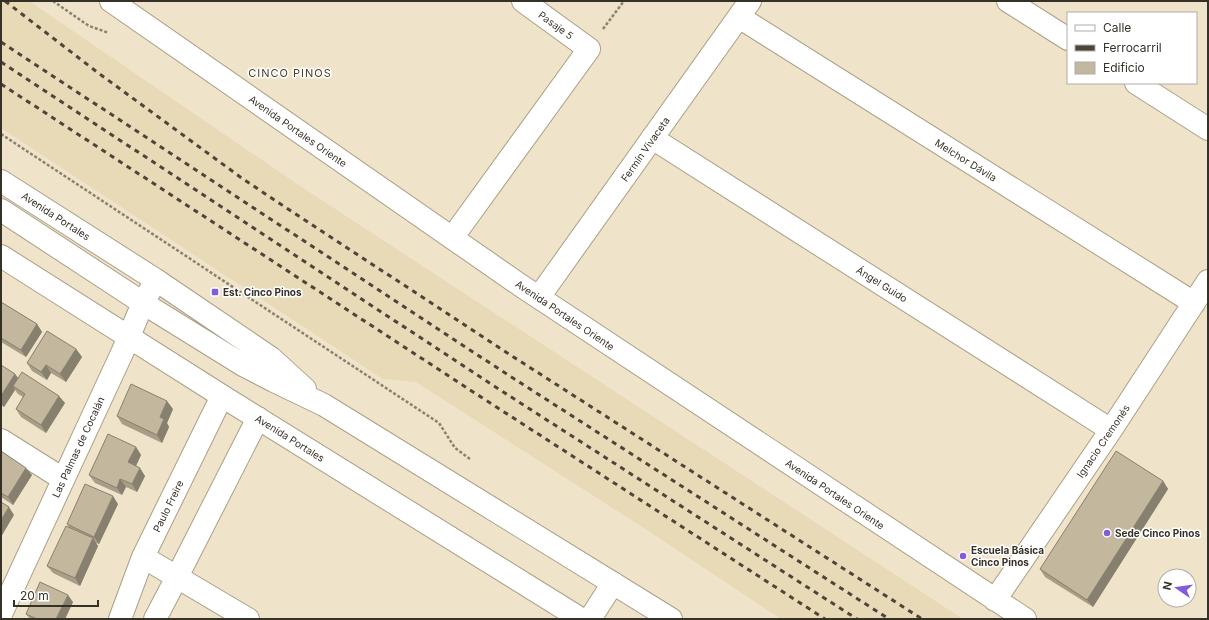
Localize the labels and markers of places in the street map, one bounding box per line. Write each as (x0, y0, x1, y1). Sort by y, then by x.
place label: Est. Cinco Pinos (223, 286, 302, 298)
marker: Est. Cinco Pinos (210, 287, 220, 297)
place label: Sede Cinco Pinos (1115, 527, 1200, 539)
marker: Sede Cinco Pinos (1102, 528, 1112, 538)
place label: Escuela Básica Cinco Pinos (971, 544, 1044, 568)
marker: Escuela Básica Cinco Pinos (958, 551, 968, 561)

